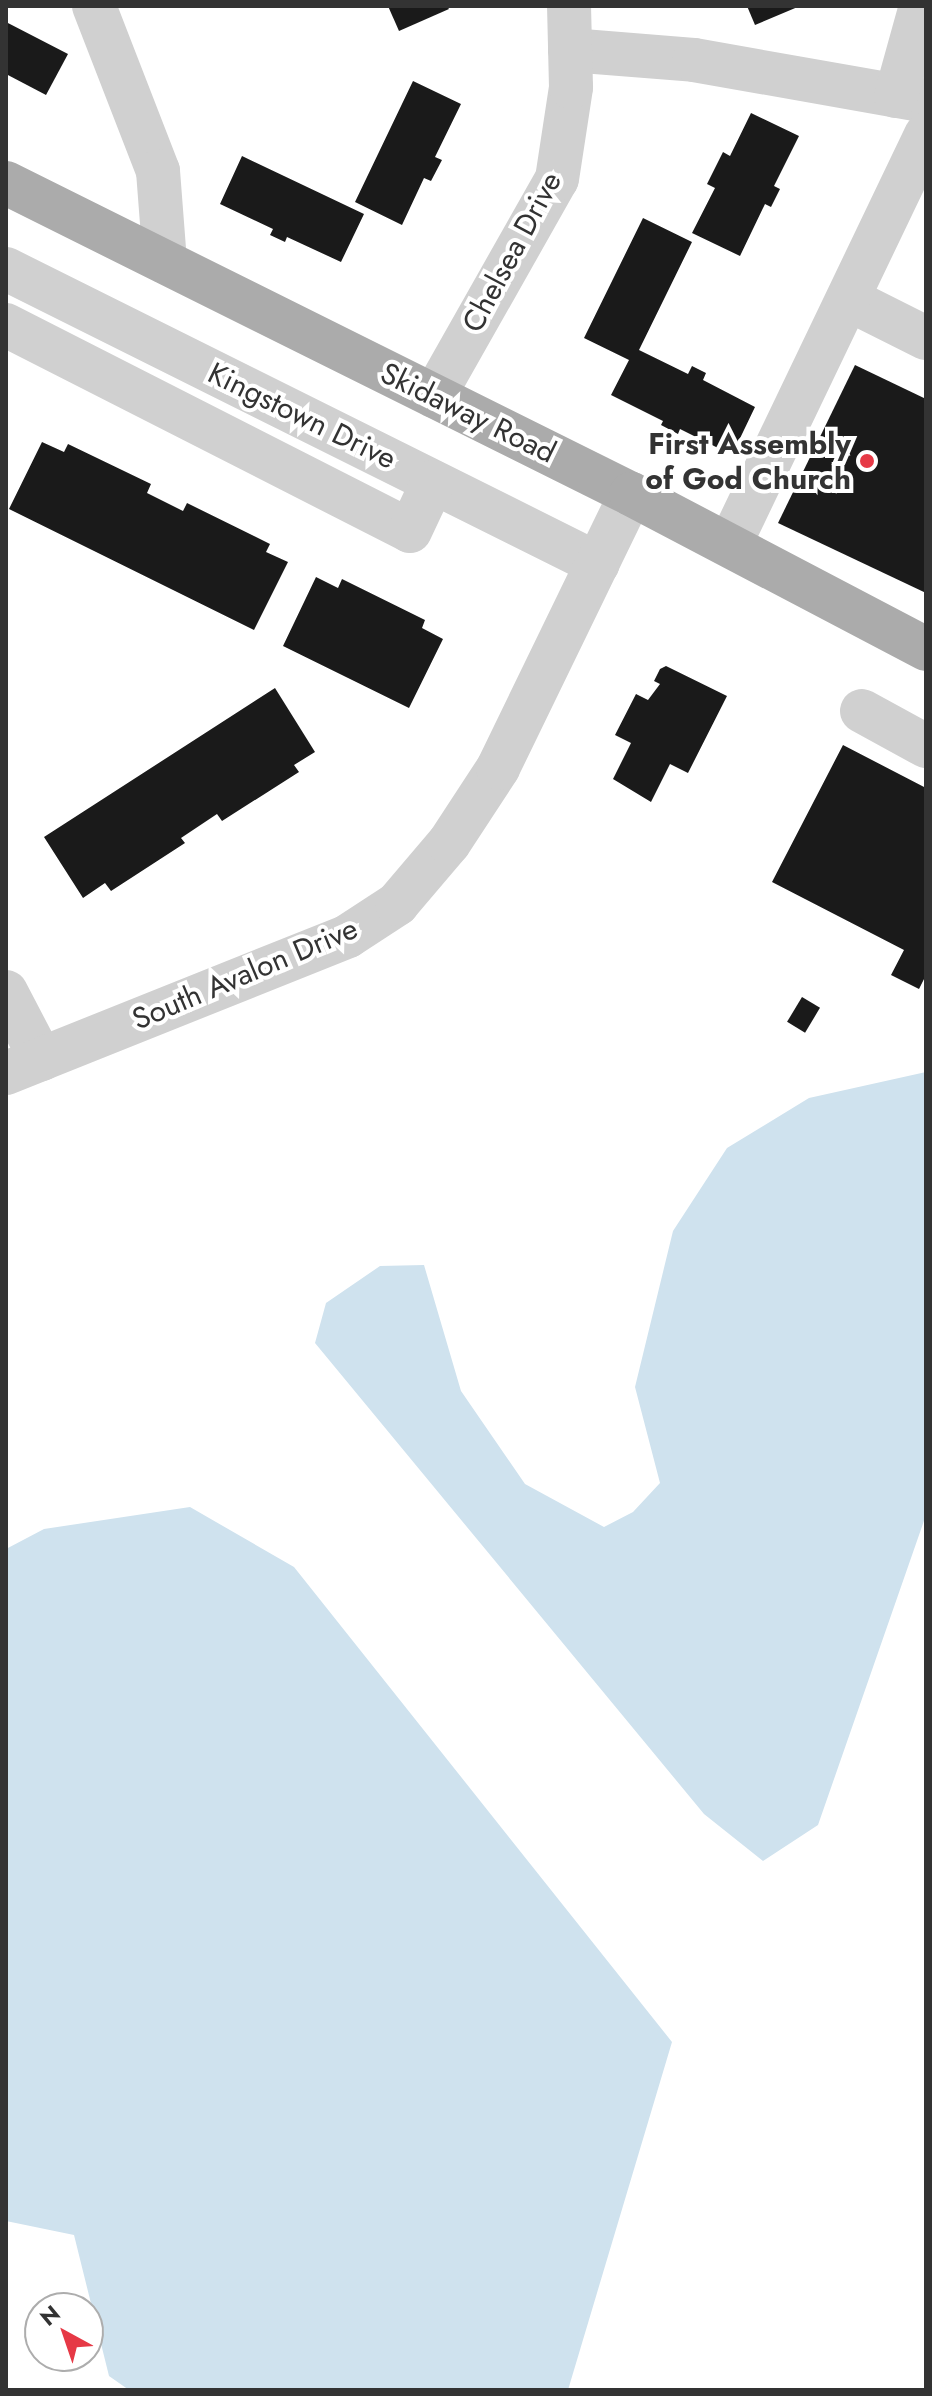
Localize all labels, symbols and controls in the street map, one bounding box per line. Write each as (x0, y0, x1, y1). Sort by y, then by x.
street label: Chelsea Drive (455, 166, 569, 338)
street label: Kingstown Drive (202, 355, 402, 477)
street label: Skidaway Road (375, 355, 561, 471)
place label: First Assembly of God Church (645, 426, 851, 496)
marker: First Assembly of God Church (858, 452, 876, 470)
street label: South Avalon Drive (127, 910, 363, 1038)
north arrow (24, 2292, 104, 2372)
text: N (33, 2297, 67, 2333)

